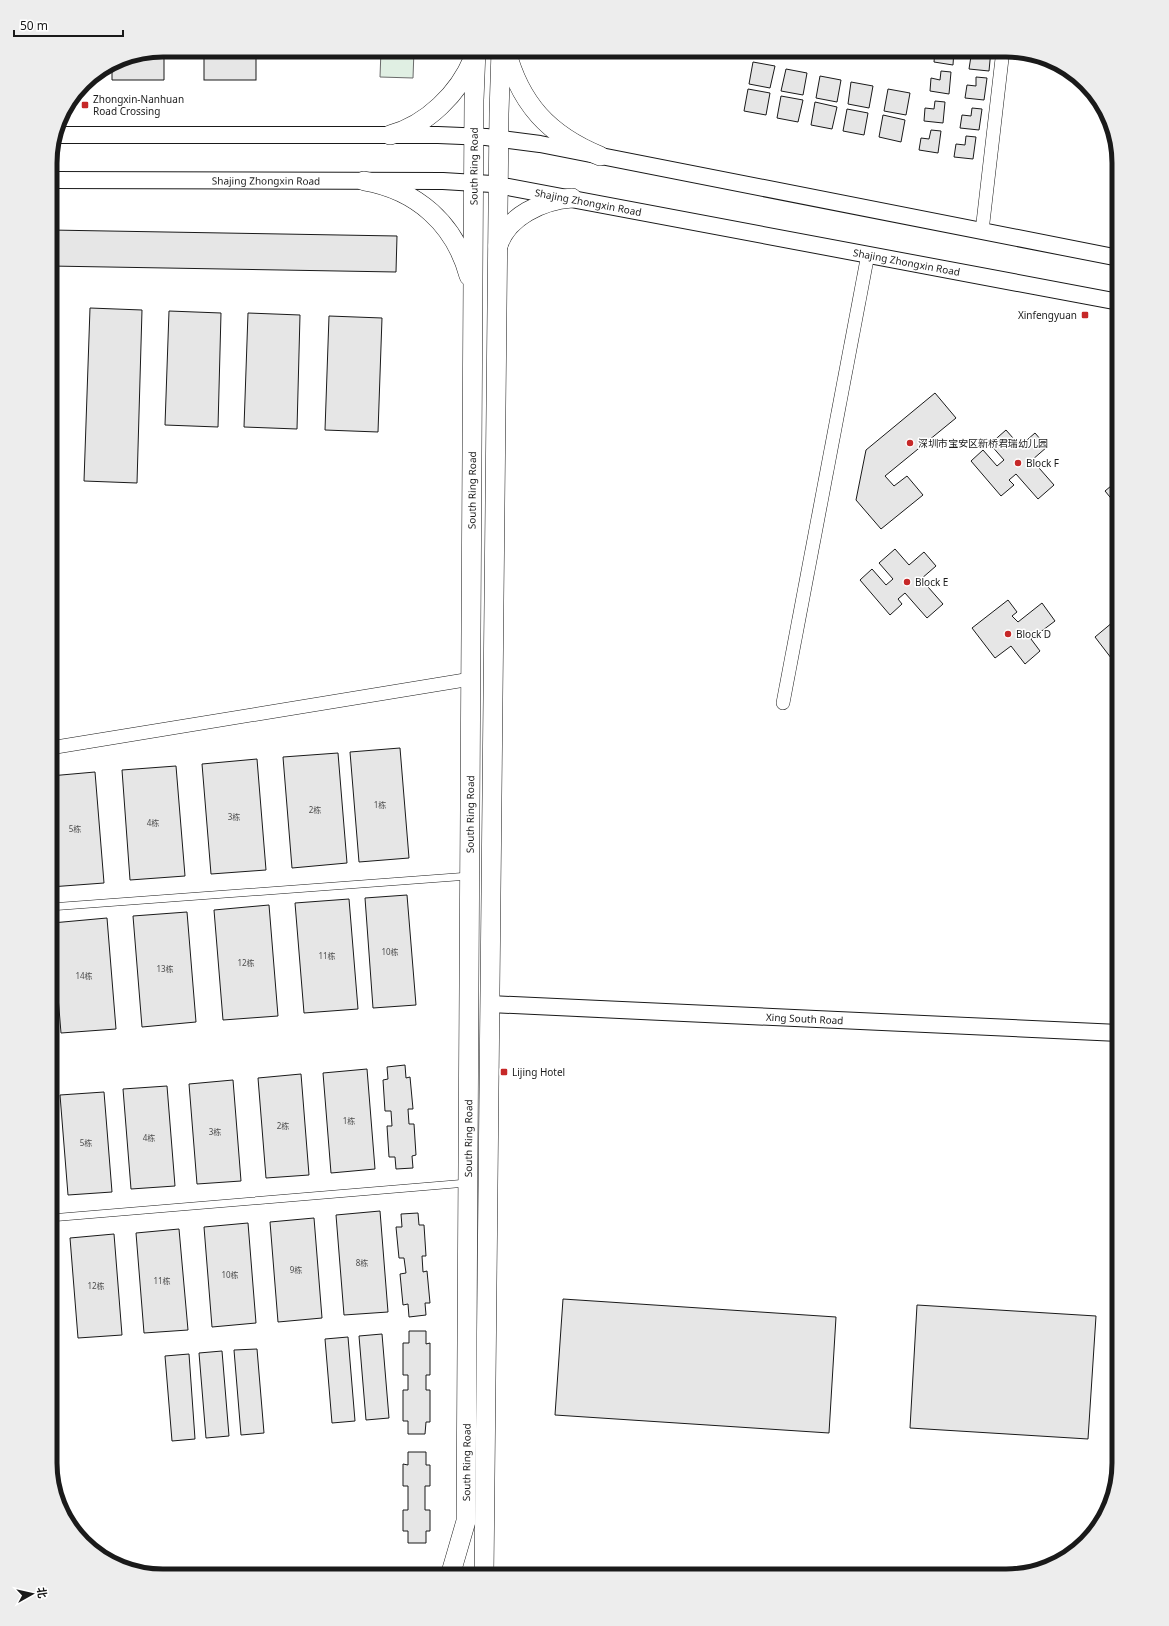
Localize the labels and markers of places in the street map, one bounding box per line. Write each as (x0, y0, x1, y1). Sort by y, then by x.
place label: Zhongxin-Nanhuan Road Crossing (93, 92, 184, 118)
marker: Zhongxin-Nanhuan Road Crossing (80, 100, 90, 110)
place label: Xinfengyuan (1018, 308, 1077, 322)
marker: Xinfengyuan (1080, 310, 1090, 320)
place label: 深圳市宝安区新桥君瑞幼儿园 (918, 436, 1048, 450)
marker: 深圳市宝安区新桥君瑞幼儿园 (905, 438, 915, 448)
place label: Block F (1026, 456, 1059, 470)
marker: Block F (1013, 458, 1023, 468)
place label: Block E (915, 575, 948, 589)
marker: Block E (902, 577, 912, 587)
place label: Block D (1016, 627, 1051, 641)
marker: Block D (1003, 629, 1013, 639)
place label: Lijing Hotel (512, 1065, 565, 1079)
marker: Lijing Hotel (499, 1067, 509, 1077)

